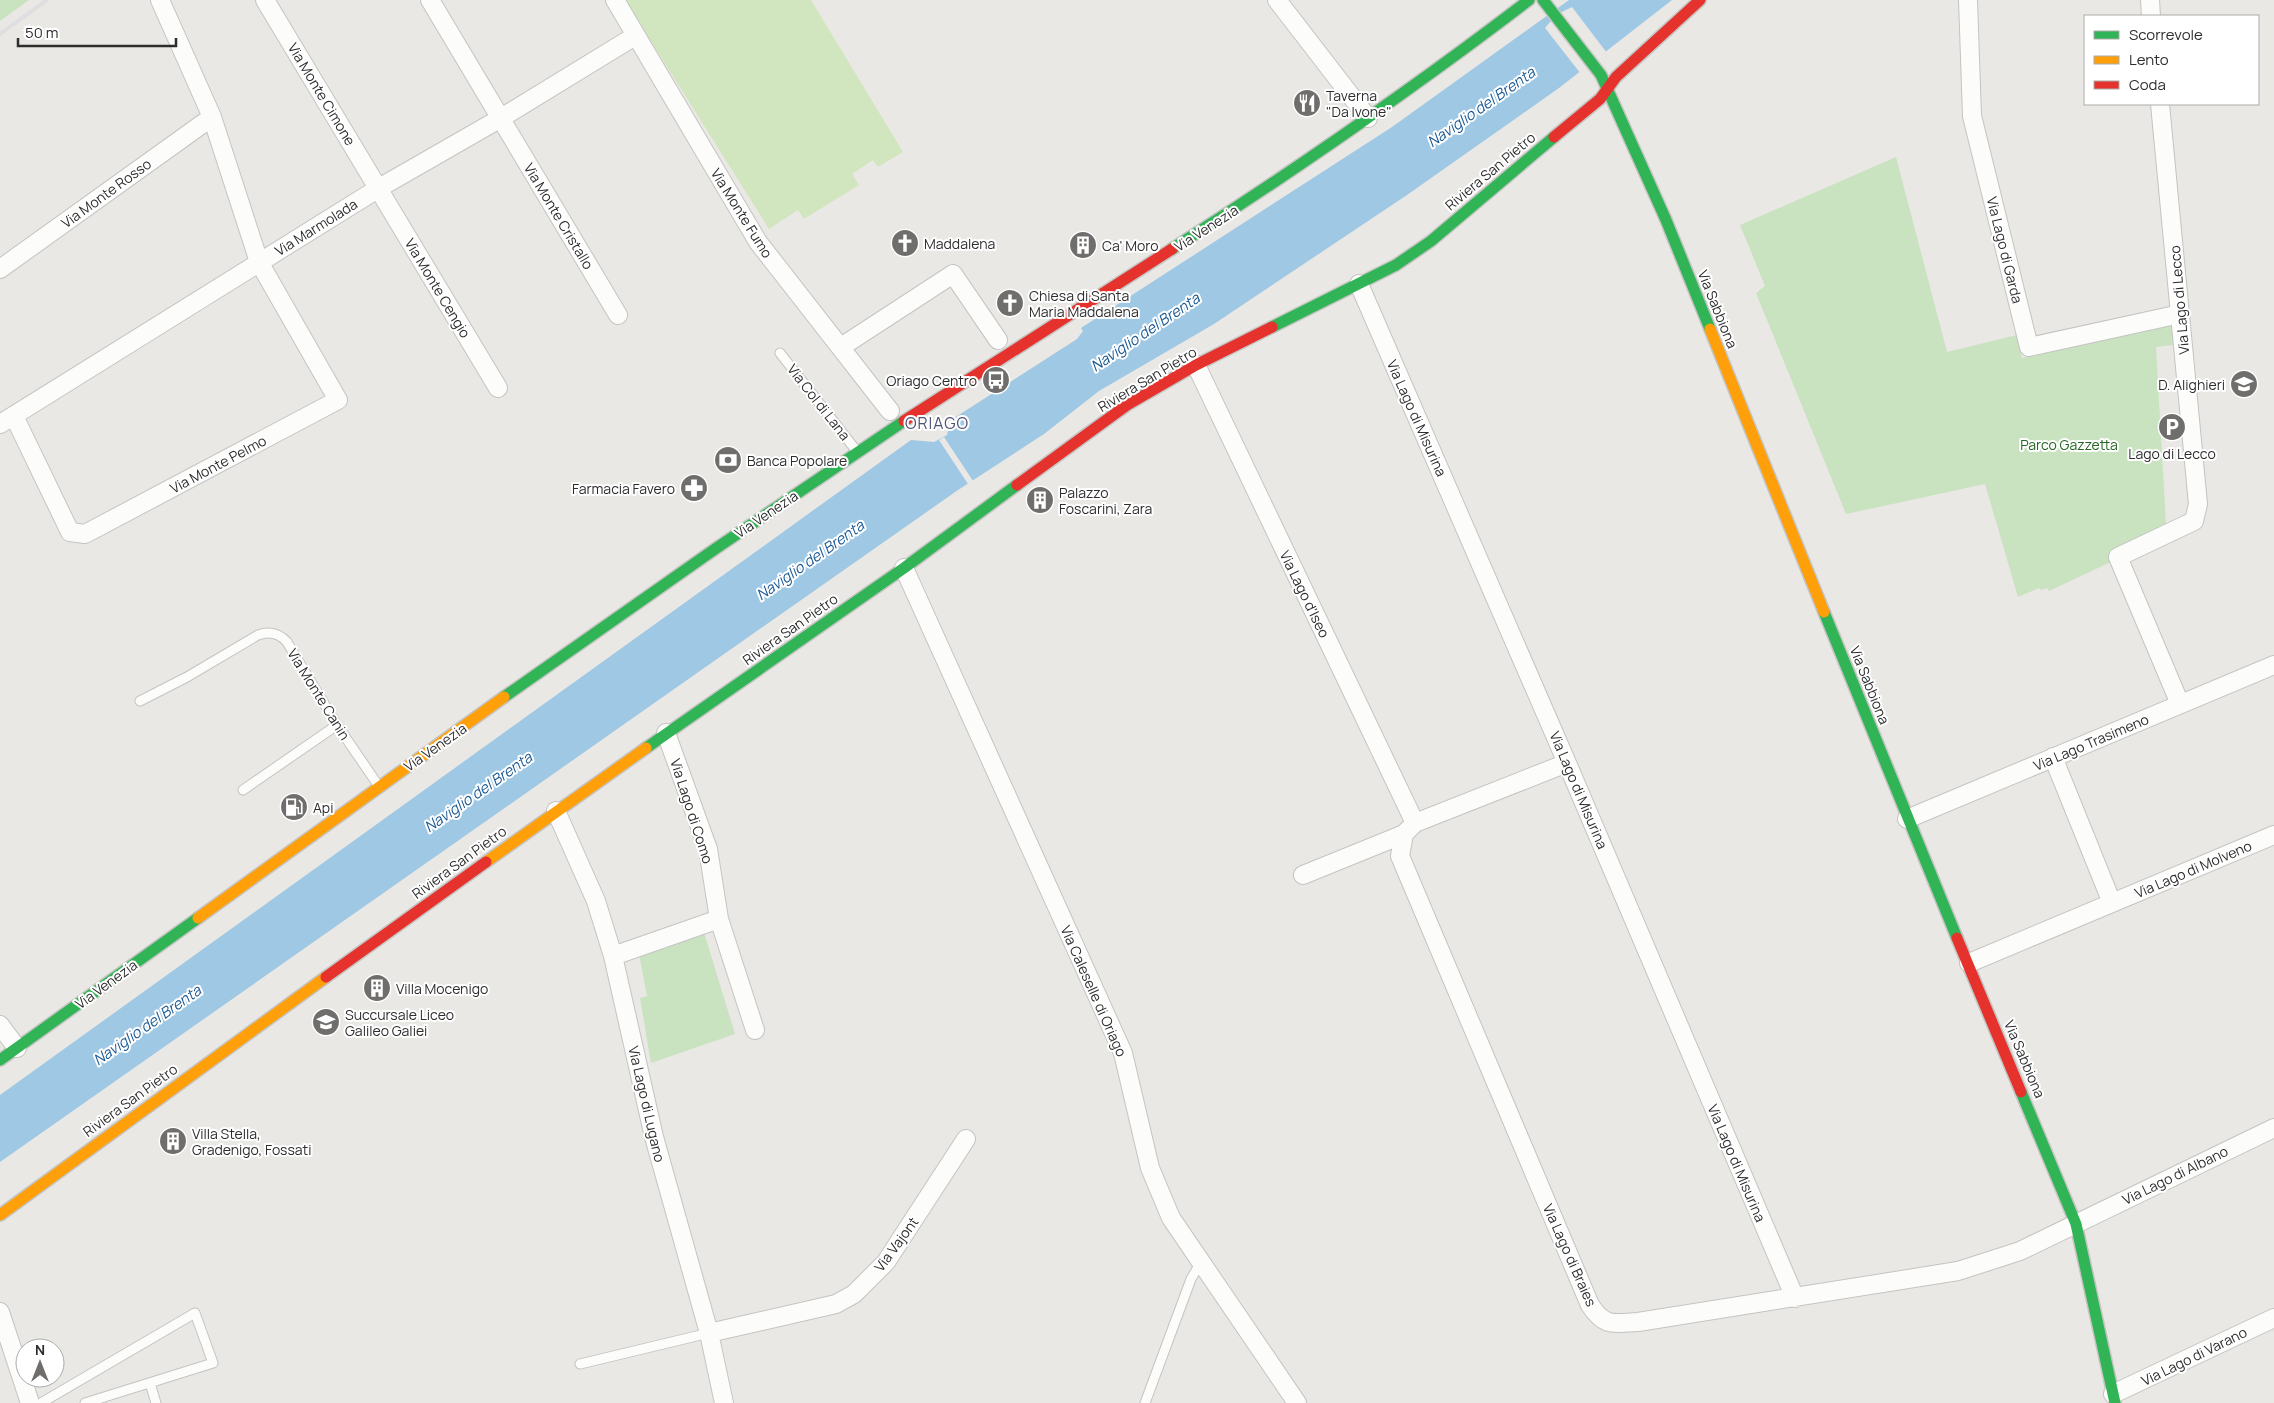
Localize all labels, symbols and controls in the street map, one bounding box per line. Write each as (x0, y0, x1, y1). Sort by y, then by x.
scale bar (18, 15, 175, 47)
legend (2084, 15, 2259, 105)
text: 50 m (25, 22, 59, 43)
text: Scorrevole (2129, 24, 2203, 45)
street label: Via Monte Cimone (284, 39, 360, 149)
text: Lento (2129, 49, 2169, 70)
water label: Naviglio del Brenta (1423, 61, 1540, 152)
text: Coda (2129, 74, 2166, 95)
place label: Taverna "Da Ivone" (1326, 86, 1392, 121)
restaurant icon: Taverna "Da Ivone" (1292, 88, 1322, 118)
street label: Riviera San Pietro (1441, 128, 1539, 214)
street label: Via Monte Rosso (57, 154, 155, 232)
street label: Via Monte Cristallo (520, 159, 598, 273)
street label: Via Monte Fumo (707, 165, 777, 261)
street label: Via Marmolada (271, 194, 361, 260)
street label: Via Lago di Garda (1983, 195, 2027, 305)
street label: Via Venezia (1170, 200, 1242, 256)
church icon: Maddalena (890, 228, 920, 258)
building icon: Ca' Moro (1068, 230, 1098, 260)
place label: Maddalena (924, 234, 995, 253)
street label: Via Monte Cengio (401, 235, 475, 341)
place label: Ca' Moro (1102, 236, 1159, 255)
street label: Via Lago di Lecco (2165, 245, 2193, 355)
street label: Via Sabbiona (1694, 267, 1742, 351)
place label: Chiesa di Santa Maria Maddalena (1029, 286, 1139, 321)
water label: Naviglio del Brenta (1086, 287, 1204, 376)
church icon: Chiesa di Santa Maria Maddalena (995, 288, 1025, 318)
street label: Riviera San Pietro (1094, 342, 1200, 416)
street label: Via Lago di Misurina (1383, 357, 1451, 479)
street label: Via Col di Lana (783, 360, 855, 444)
bus stop icon: Oriago Centro (981, 365, 1011, 395)
school or university icon: D. Alighieri (2229, 369, 2259, 399)
place label: Oriago Centro (886, 371, 977, 390)
place label: D. Alighieri (2158, 375, 2225, 394)
district label: ORIAGO (905, 412, 969, 434)
parking icon: Lago di Lecco (2157, 412, 2187, 442)
street label: Via Monte Pelmo (166, 431, 270, 497)
park label: Parco Gazzetta (2020, 435, 2118, 454)
place label: Lago di Lecco (2128, 444, 2216, 463)
bank icon: Banca Popolare (713, 445, 743, 475)
place label: Banca Popolare (747, 451, 847, 470)
pharmacy icon: Farmacia Favero (679, 473, 709, 503)
place label: Farmacia Favero (572, 479, 675, 498)
place label: Palazzo Foscarini, Zara (1059, 483, 1152, 518)
building icon: Palazzo Foscarini, Zara (1025, 485, 1055, 515)
street label: Via Venezia (731, 486, 801, 542)
water label: Naviglio del Brenta (752, 514, 869, 605)
street label: Via Lago d'Iseo (1276, 547, 1334, 641)
street label: Riviera San Pietro (739, 589, 841, 669)
street label: Via Sabbiona (1846, 643, 1894, 727)
street label: Via Monte Canin (283, 645, 355, 743)
street label: Via Lago Trasimeno (2030, 709, 2152, 775)
street label: Via Venezia (400, 718, 470, 776)
street label: Via Lago di Misurina (1546, 728, 1612, 852)
water label: Naviglio del Brenta (420, 746, 537, 837)
street label: Via Lago di Como (666, 756, 718, 866)
fuel station icon: Api (279, 792, 309, 822)
place label: Api (313, 798, 333, 817)
street label: Riviera San Pietro (408, 821, 510, 903)
street label: Via Lago di Molveno (2132, 836, 2254, 902)
street label: Via Caleselle di Oriago (1057, 923, 1131, 1059)
street label: Via Venezia (71, 955, 141, 1013)
building icon: Villa Mocenigo (362, 973, 392, 1003)
water label: Naviglio del Brenta (89, 979, 206, 1070)
place label: Villa Mocenigo (396, 979, 488, 998)
place label: Succursale Liceo Galileo Galiei (345, 1005, 454, 1040)
school or university icon: Succursale Liceo Galileo Galiei (311, 1007, 341, 1037)
street label: Via Sabbiona (2000, 1017, 2050, 1101)
street label: Via Lago di Lugano (624, 1044, 670, 1164)
street label: Riviera San Pietro (79, 1059, 181, 1141)
street label: Via Lago di Misurina (1704, 1101, 1770, 1225)
place label: Villa Stella, Gradenigo, Fossati (192, 1124, 311, 1159)
building icon: Villa Stella, Gradenigo, Fossati (158, 1126, 188, 1156)
street label: Via Lago di Albano (2119, 1141, 2231, 1209)
street label: Via Lago di Braies (1539, 1201, 1601, 1309)
street label: Via Vajont (870, 1212, 923, 1275)
street label: Via Lago di Varano (2138, 1322, 2250, 1390)
north arrow (15, 1338, 65, 1388)
text: N (35, 1340, 45, 1359)

